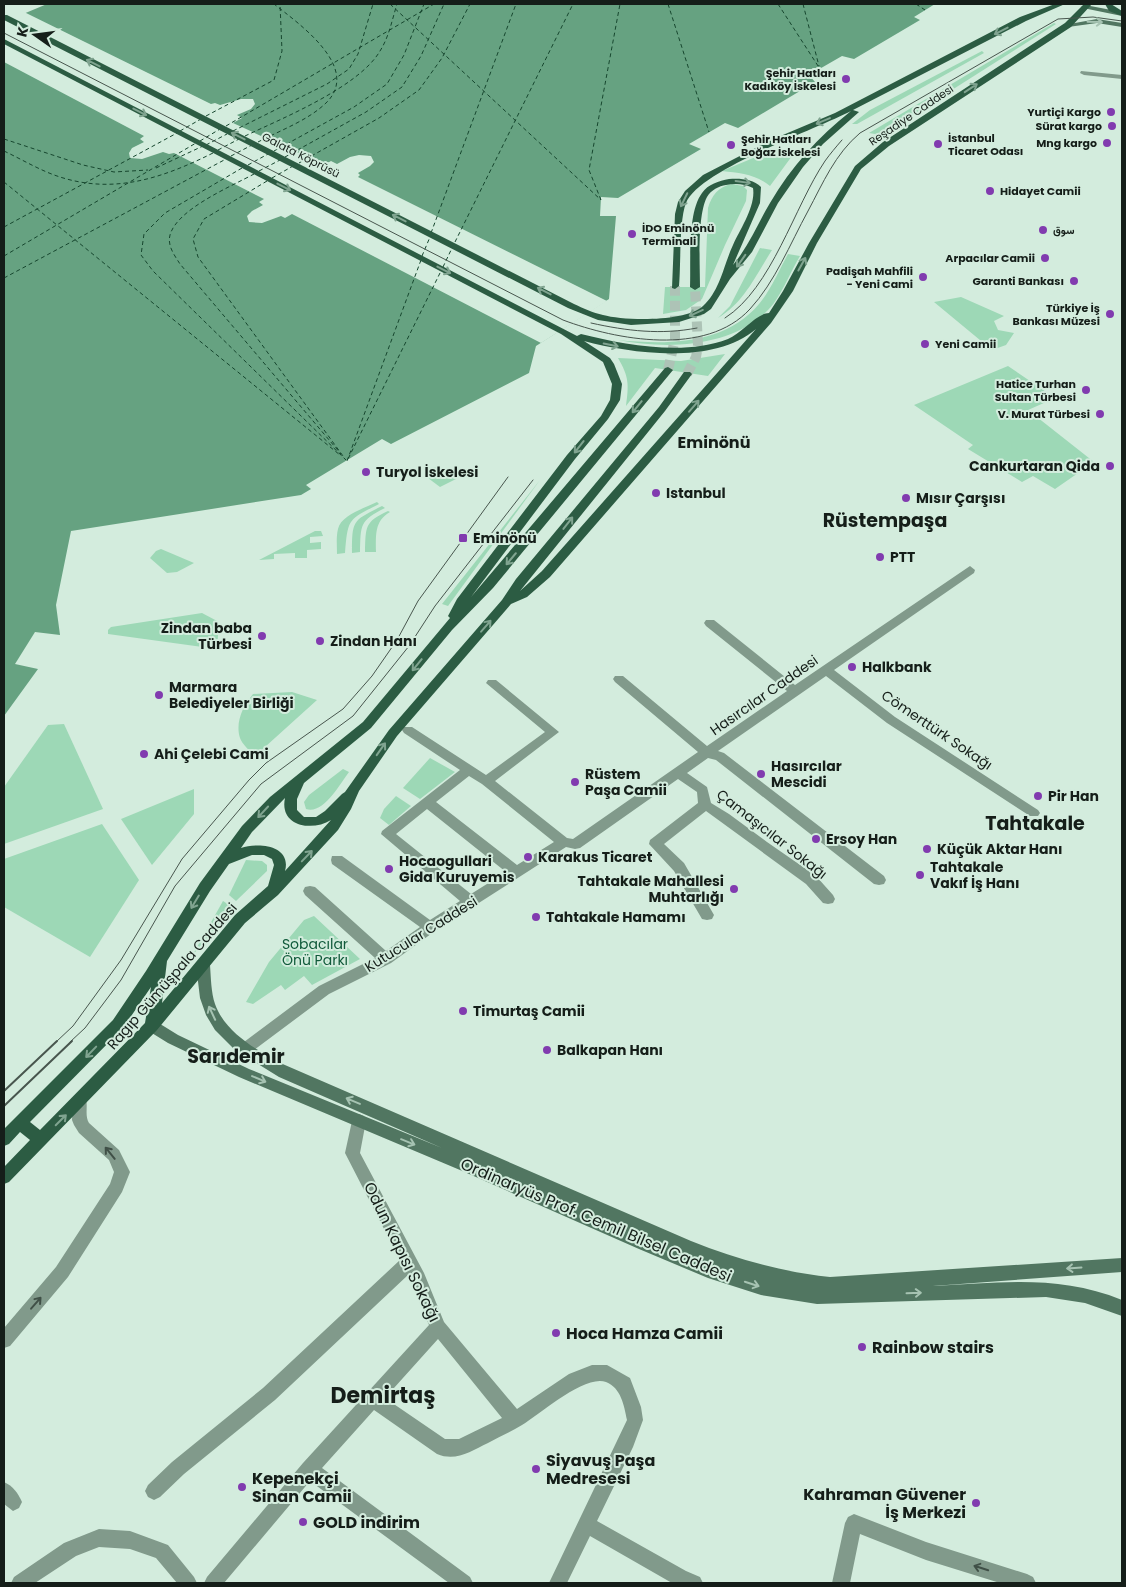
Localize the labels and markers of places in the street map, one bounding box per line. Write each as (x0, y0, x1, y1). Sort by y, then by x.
place label: Şehir Hatları Kadıköy İskelesi (744, 65, 836, 94)
marker: Şehir Hatları Kadıköy İskelesi (840, 73, 852, 85)
place label: Yurtiçi Kargo (1027, 104, 1101, 120)
marker: Yurtiçi Kargo (1105, 106, 1117, 118)
place label: Sürat kargo (1035, 118, 1102, 134)
marker: Sürat kargo (1106, 120, 1118, 132)
place label: İstanbul Ticaret Odası (948, 130, 1023, 159)
place label: Şehir Hatları Boğaz İskelesi (741, 131, 820, 160)
place label: Mng kargo (1036, 135, 1097, 151)
marker: Mng kargo (1101, 137, 1113, 149)
marker: İstanbul Ticaret Odası (932, 138, 944, 150)
marker: Şehir Hatları Boğaz İskelesi (725, 139, 737, 151)
place label: Hidayet Camii (1000, 183, 1081, 199)
marker: Hidayet Camii (984, 185, 996, 197)
place label: İDO Eminönü Terminali (642, 220, 714, 249)
place label: سوق (1053, 222, 1075, 238)
marker: سوق (1037, 224, 1049, 236)
marker: İDO Eminönü Terminali (626, 228, 638, 240)
place label: Arpacılar Camii (945, 250, 1035, 266)
marker: Arpacılar Camii (1039, 252, 1051, 264)
place label: Padişah Mahfili - Yeni Cami (826, 263, 913, 292)
marker: Padişah Mahfili - Yeni Cami (917, 271, 929, 283)
place label: Garanti Bankası (972, 273, 1064, 289)
marker: Garanti Bankası (1068, 275, 1080, 287)
place label: Türkiye İş Bankası Müzesi (1012, 300, 1100, 329)
marker: Türkiye İş Bankası Müzesi (1104, 308, 1116, 320)
place label: Yeni Camii (935, 336, 996, 352)
marker: Yeni Camii (919, 338, 931, 350)
place label: Hatice Turhan Sultan Türbesi (995, 376, 1076, 405)
marker: Hatice Turhan Sultan Türbesi (1080, 384, 1092, 396)
place label: V. Murat Türbesi (998, 406, 1090, 422)
marker: V. Murat Türbesi (1094, 408, 1106, 420)
place label: Cankurtaran Qida (969, 456, 1100, 476)
marker: Cankurtaran Qida (1104, 460, 1116, 472)
place label: Turyol İskelesi (376, 462, 478, 482)
marker: Turyol İskelesi (360, 466, 372, 478)
place label: Istanbul (666, 483, 726, 503)
marker: Istanbul (650, 487, 662, 499)
place label: Mısır Çarşısı (916, 488, 1005, 508)
marker: Mısır Çarşısı (900, 492, 912, 504)
place label: Eminönü (473, 528, 537, 548)
marker: Eminönü (457, 532, 469, 544)
place label: PTT (890, 547, 915, 567)
marker: PTT (874, 551, 886, 563)
place label: Zindan baba Türbesi (161, 618, 252, 654)
marker: Zindan baba Türbesi (256, 630, 268, 642)
place label: Zindan Hanı (330, 631, 417, 651)
marker: Zindan Hanı (314, 635, 326, 647)
place label: Halkbank (862, 657, 932, 677)
marker: Halkbank (846, 661, 858, 673)
place label: Marmara Belediyeler Birliği (169, 677, 294, 713)
marker: Marmara Belediyeler Birliği (153, 689, 165, 701)
place label: Ahi Çelebi Cami (154, 744, 269, 764)
marker: Ahi Çelebi Cami (138, 748, 150, 760)
place label: Hasırcılar Mescidi (771, 756, 842, 792)
place label: Rüstem Paşa Camii (585, 764, 667, 800)
marker: Hasırcılar Mescidi (755, 768, 767, 780)
marker: Rüstem Paşa Camii (569, 776, 581, 788)
place label: Pir Han (1048, 786, 1099, 806)
marker: Pir Han (1032, 790, 1044, 802)
place label: Ersoy Han (826, 829, 897, 849)
marker: Ersoy Han (810, 833, 822, 845)
place label: Küçük Aktar Hanı (937, 839, 1063, 859)
marker: Küçük Aktar Hanı (921, 843, 933, 855)
place label: Karakus Ticaret (538, 847, 653, 867)
place label: Hocaogullari Gida Kuruyemis (399, 851, 515, 887)
marker: Karakus Ticaret (522, 851, 534, 863)
place label: Tahtakale Vakıf İş Hanı (930, 857, 1019, 893)
marker: Hocaogullari Gida Kuruyemis (383, 863, 395, 875)
marker: Tahtakale Vakıf İş Hanı (914, 869, 926, 881)
place label: Tahtakale Mahallesi Muhtarlığı (578, 871, 724, 907)
marker: Tahtakale Mahallesi Muhtarlığı (728, 883, 740, 895)
place label: Tahtakale Hamamı (546, 907, 686, 927)
marker: Tahtakale Hamamı (530, 911, 542, 923)
place label: Timurtaş Camii (473, 1001, 585, 1021)
marker: Timurtaş Camii (457, 1005, 469, 1017)
place label: Balkapan Hanı (557, 1040, 663, 1060)
marker: Balkapan Hanı (541, 1044, 553, 1056)
place label: Hoca Hamza Camii (566, 1322, 723, 1345)
marker: Hoca Hamza Camii (550, 1327, 562, 1339)
place label: Rainbow stairs (872, 1336, 994, 1359)
marker: Rainbow stairs (856, 1341, 868, 1353)
place label: Siyavuş Paşa Medresesi (546, 1449, 655, 1490)
marker: Siyavuş Paşa Medresesi (530, 1463, 542, 1475)
place label: Kepenekçi Sinan Camii (252, 1467, 352, 1508)
marker: Kepenekçi Sinan Camii (236, 1481, 248, 1493)
place label: Kahraman Güvener İş Merkezi (803, 1483, 966, 1524)
marker: Kahraman Güvener İş Merkezi (970, 1497, 982, 1509)
place label: GOLD indirim (313, 1511, 420, 1534)
marker: GOLD indirim (297, 1516, 309, 1528)

